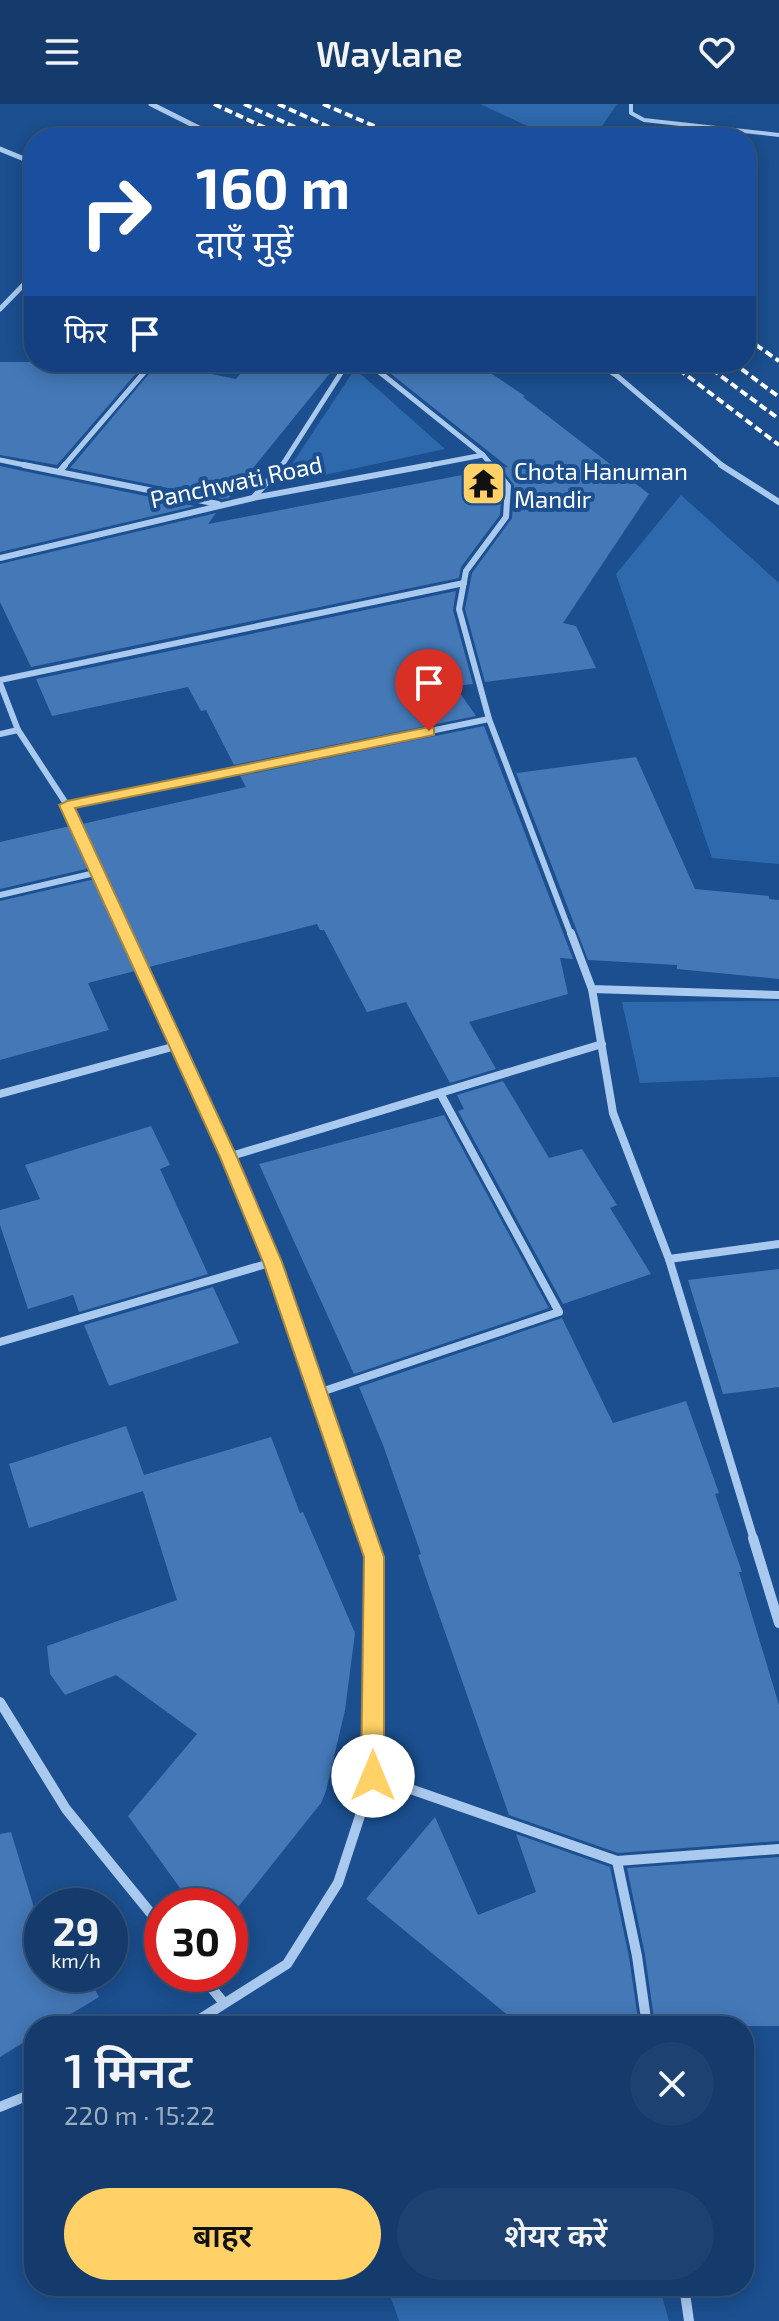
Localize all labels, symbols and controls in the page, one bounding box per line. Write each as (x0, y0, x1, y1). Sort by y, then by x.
icon: menu (40, 30, 84, 74)
icon: heart (695, 30, 739, 74)
text: Waylane (316, 31, 463, 74)
text: 160 m (196, 153, 350, 220)
icon: right (64, 160, 168, 264)
text: दाएँ मुड़ें (196, 221, 293, 264)
icon: arrive (123, 312, 167, 356)
text: फिर (64, 313, 107, 349)
street label: Panchwati Road (147, 449, 325, 513)
place label: Chota Hanuman Mandir (514, 456, 688, 513)
temple icon: Chota Hanuman Mandir (459, 460, 507, 508)
pin (395, 649, 463, 731)
icon: arrive (407, 661, 451, 705)
position arrow (331, 1734, 415, 1818)
speed limit sign: 30 (144, 1888, 248, 1992)
text: 29 (53, 1906, 99, 1954)
text: km/h (51, 1948, 101, 1972)
text: 1 मिनट (64, 2040, 192, 2098)
button: close (630, 2042, 714, 2126)
text: 220 m · 15:22 (64, 2099, 215, 2130)
button: बाहर (64, 2188, 381, 2280)
button: शेयर करें (397, 2188, 714, 2280)

